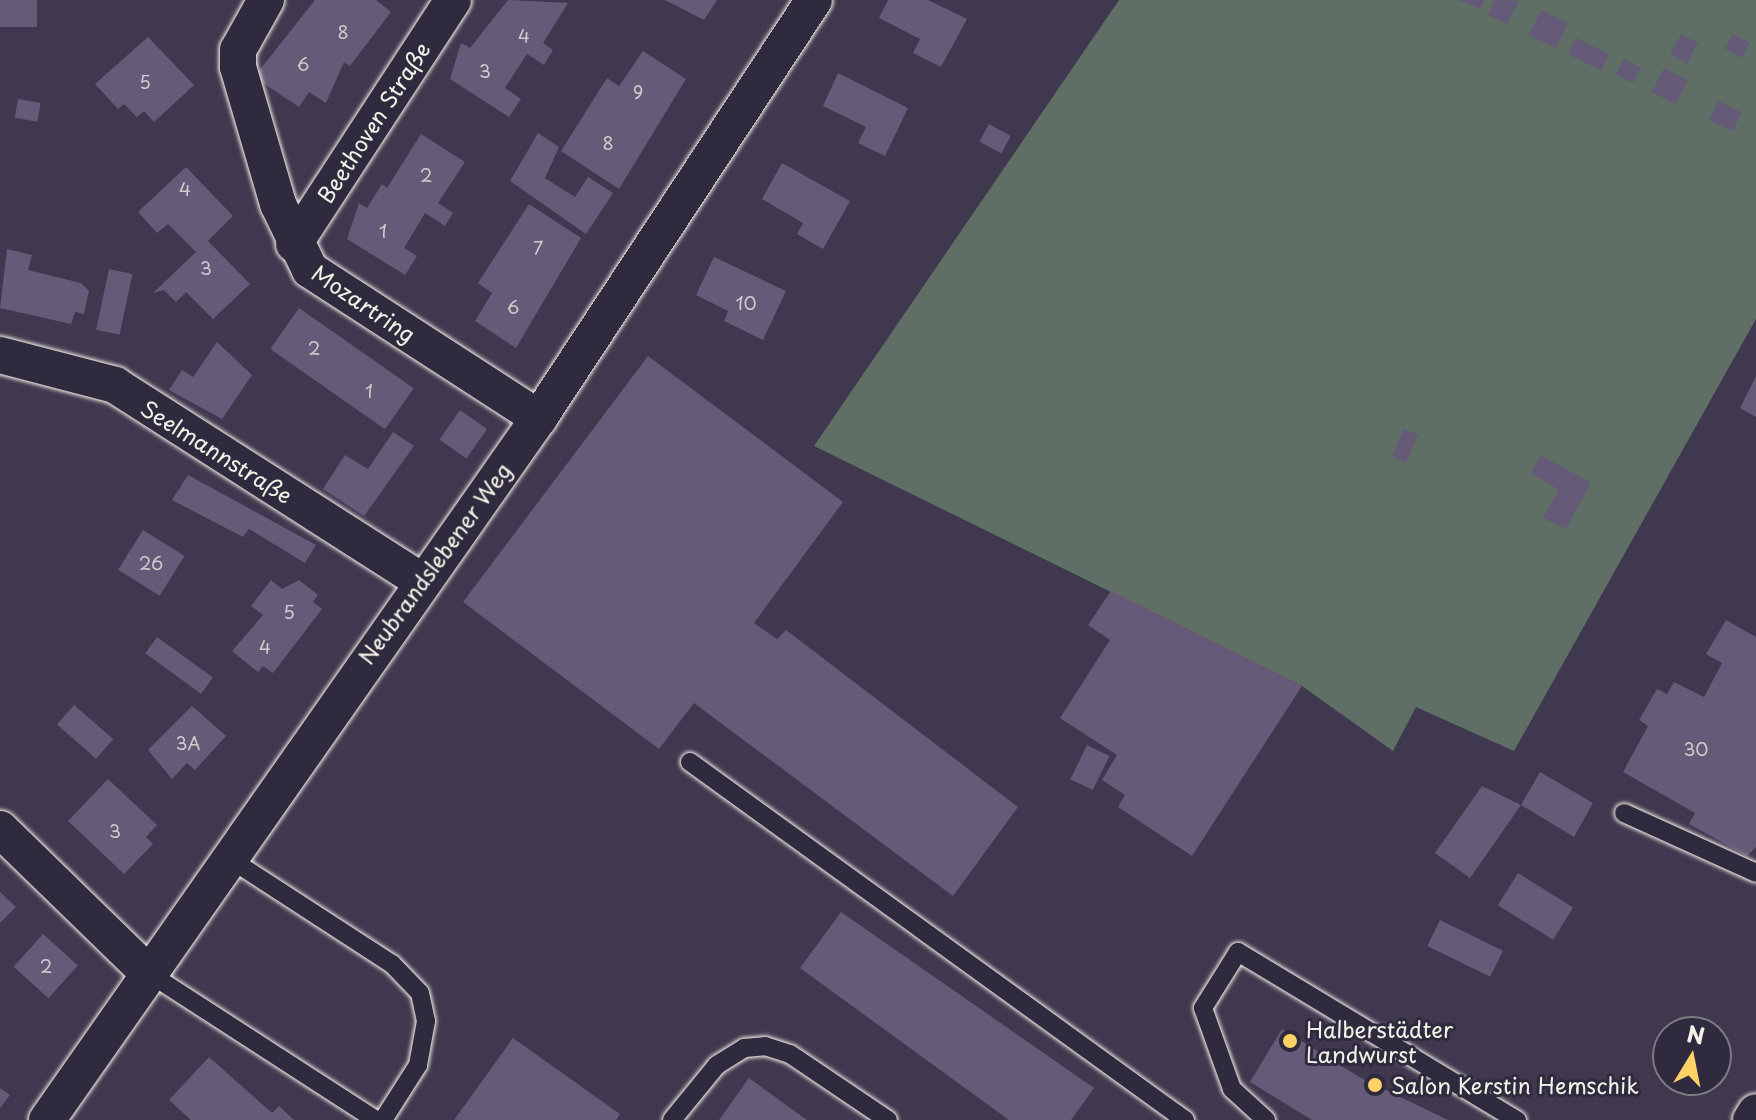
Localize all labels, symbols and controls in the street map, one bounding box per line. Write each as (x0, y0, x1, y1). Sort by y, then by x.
house number: 8 (337, 21, 349, 43)
house number: 4 (518, 25, 530, 47)
street label: Beethoven Straße (311, 36, 435, 208)
house number: 6 (297, 53, 309, 75)
house number: 3 (479, 60, 491, 82)
house number: 5 (139, 71, 151, 93)
house number: 9 (633, 81, 643, 103)
house number: 8 (602, 132, 614, 154)
house number: 2 (420, 164, 432, 186)
house number: 4 (179, 178, 191, 200)
house number: 1 (379, 220, 387, 242)
house number: 7 (533, 237, 543, 259)
house number: 3 (200, 257, 212, 279)
street label: Mozartring (307, 259, 421, 347)
house number: 10 (735, 292, 757, 314)
house number: 6 (507, 296, 519, 318)
house number: 2 (308, 337, 320, 359)
house number: 1 (365, 380, 373, 402)
street label: Seelmannstraße (136, 394, 298, 508)
street label: Neubrandslebener Weg (352, 457, 516, 669)
house number: 26 (139, 552, 163, 574)
house number: 5 (283, 601, 295, 623)
house number: 4 (259, 636, 271, 658)
house number: 3A (176, 732, 200, 754)
house number: 30 (1683, 738, 1709, 760)
house number: 3 (109, 820, 121, 842)
house number: 2 (40, 955, 52, 977)
place label: Halberstädter Landwurst (1306, 1015, 1453, 1066)
north arrow (1652, 1016, 1732, 1096)
text: N (1684, 1016, 1707, 1052)
marker: Halberstädter Landwurst (1281, 1032, 1299, 1050)
place label: Salon Kerstin Hemschik (1391, 1072, 1640, 1098)
marker: Salon Kerstin Hemschik (1366, 1076, 1384, 1094)

